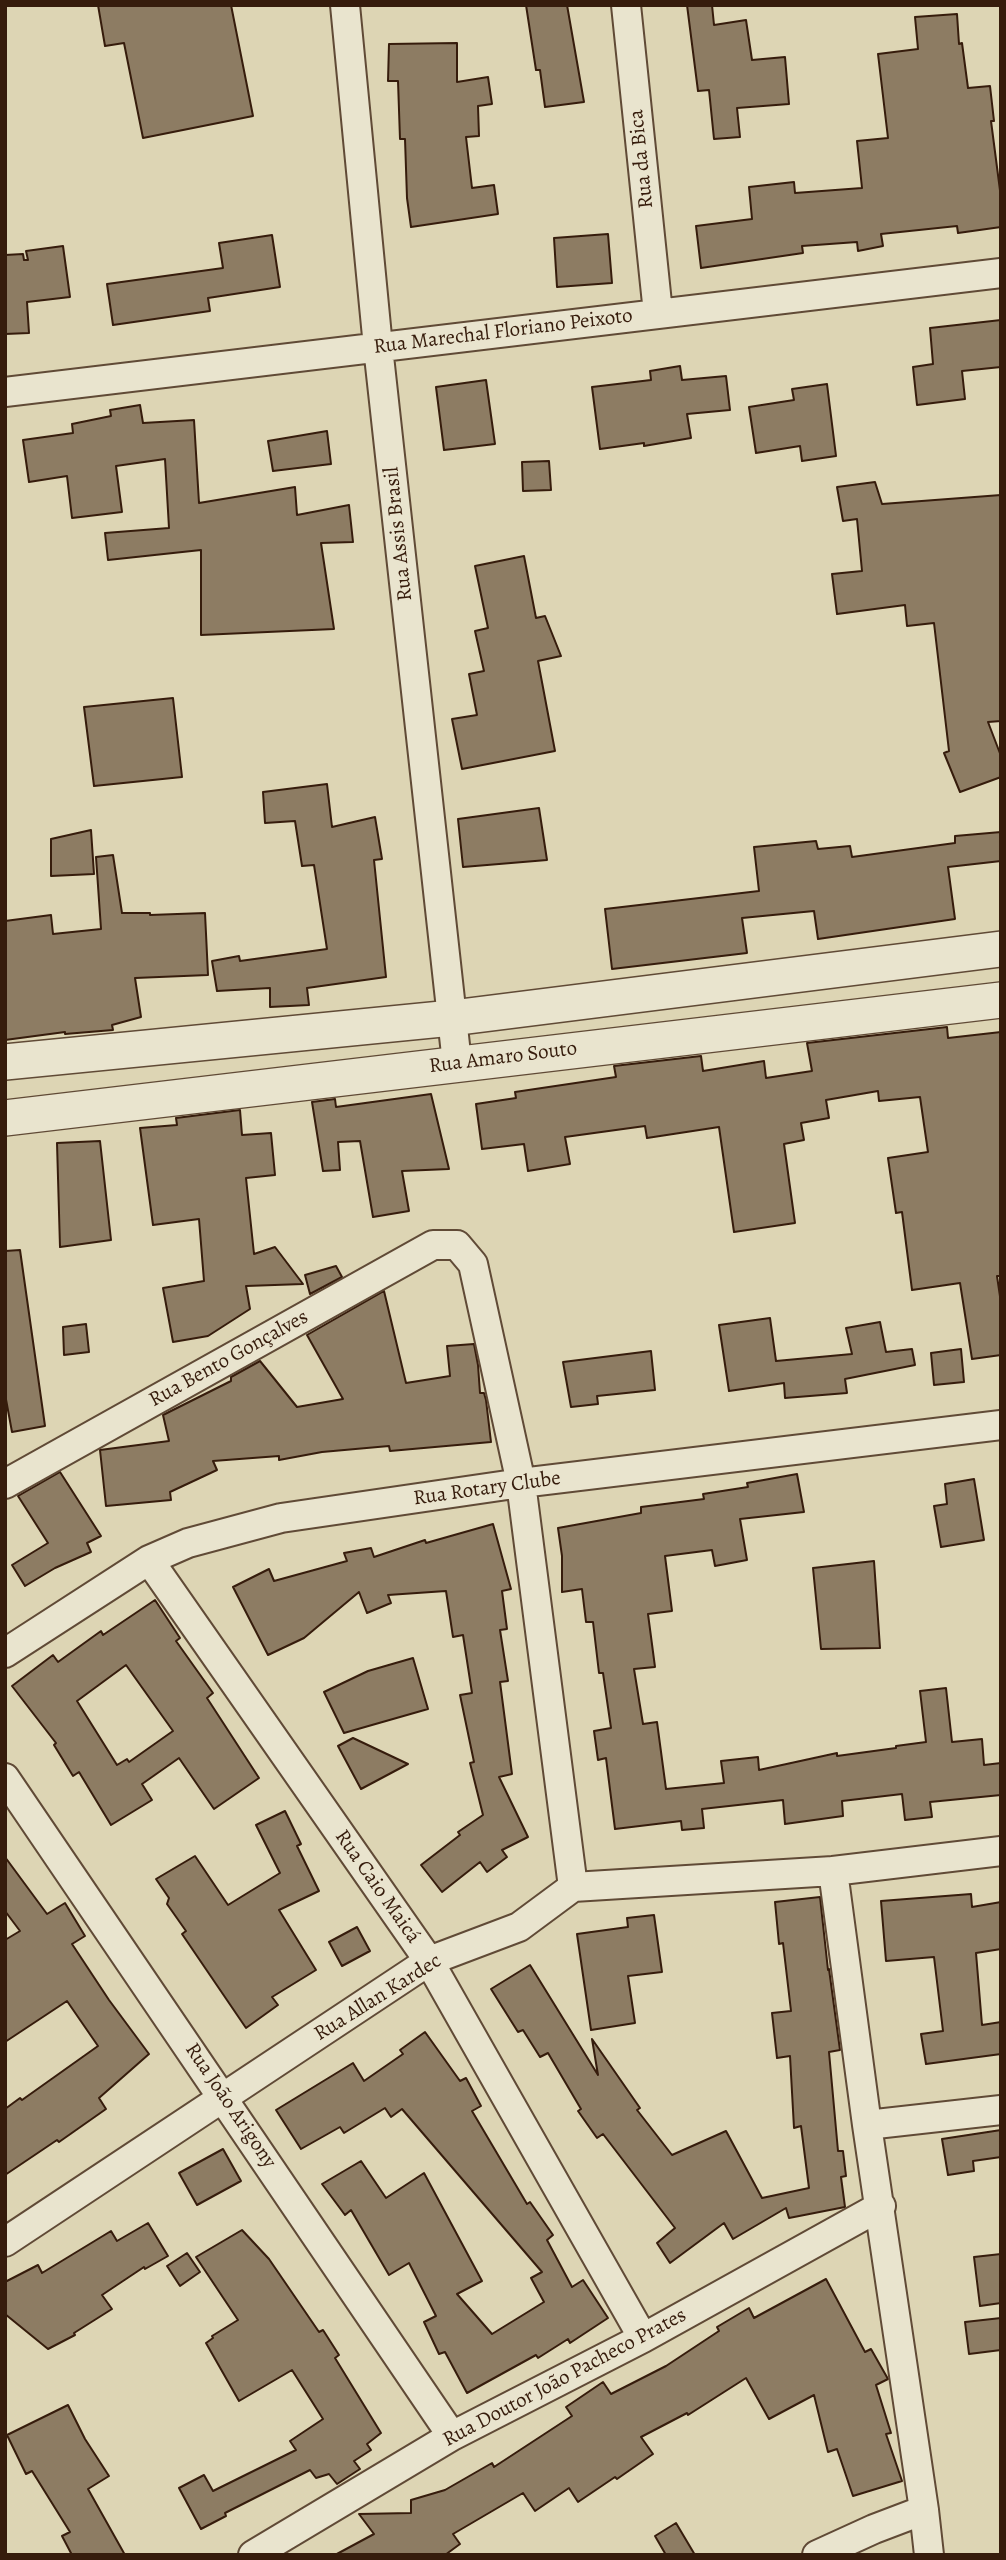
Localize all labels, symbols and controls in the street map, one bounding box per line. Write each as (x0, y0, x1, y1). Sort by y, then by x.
street label: Rua da Bica (624, 108, 660, 210)
street label: Rua Marechal Floriano Peixoto (372, 304, 634, 360)
street label: Rua Assis Brasil (379, 466, 419, 602)
street label: Rua Amaro Souto (428, 1036, 578, 1080)
street label: Rua Bento Gonçalves (145, 1305, 313, 1413)
street label: Rua Rotary Clube (412, 1466, 562, 1512)
street label: Rua Caio Maicá (329, 1825, 425, 1949)
street label: Rua Allan Kardec (310, 1949, 446, 2047)
street label: Rua João Arigony (179, 2039, 281, 2173)
street label: Rua Doutor João Pacheco Prates (439, 2303, 691, 2453)

